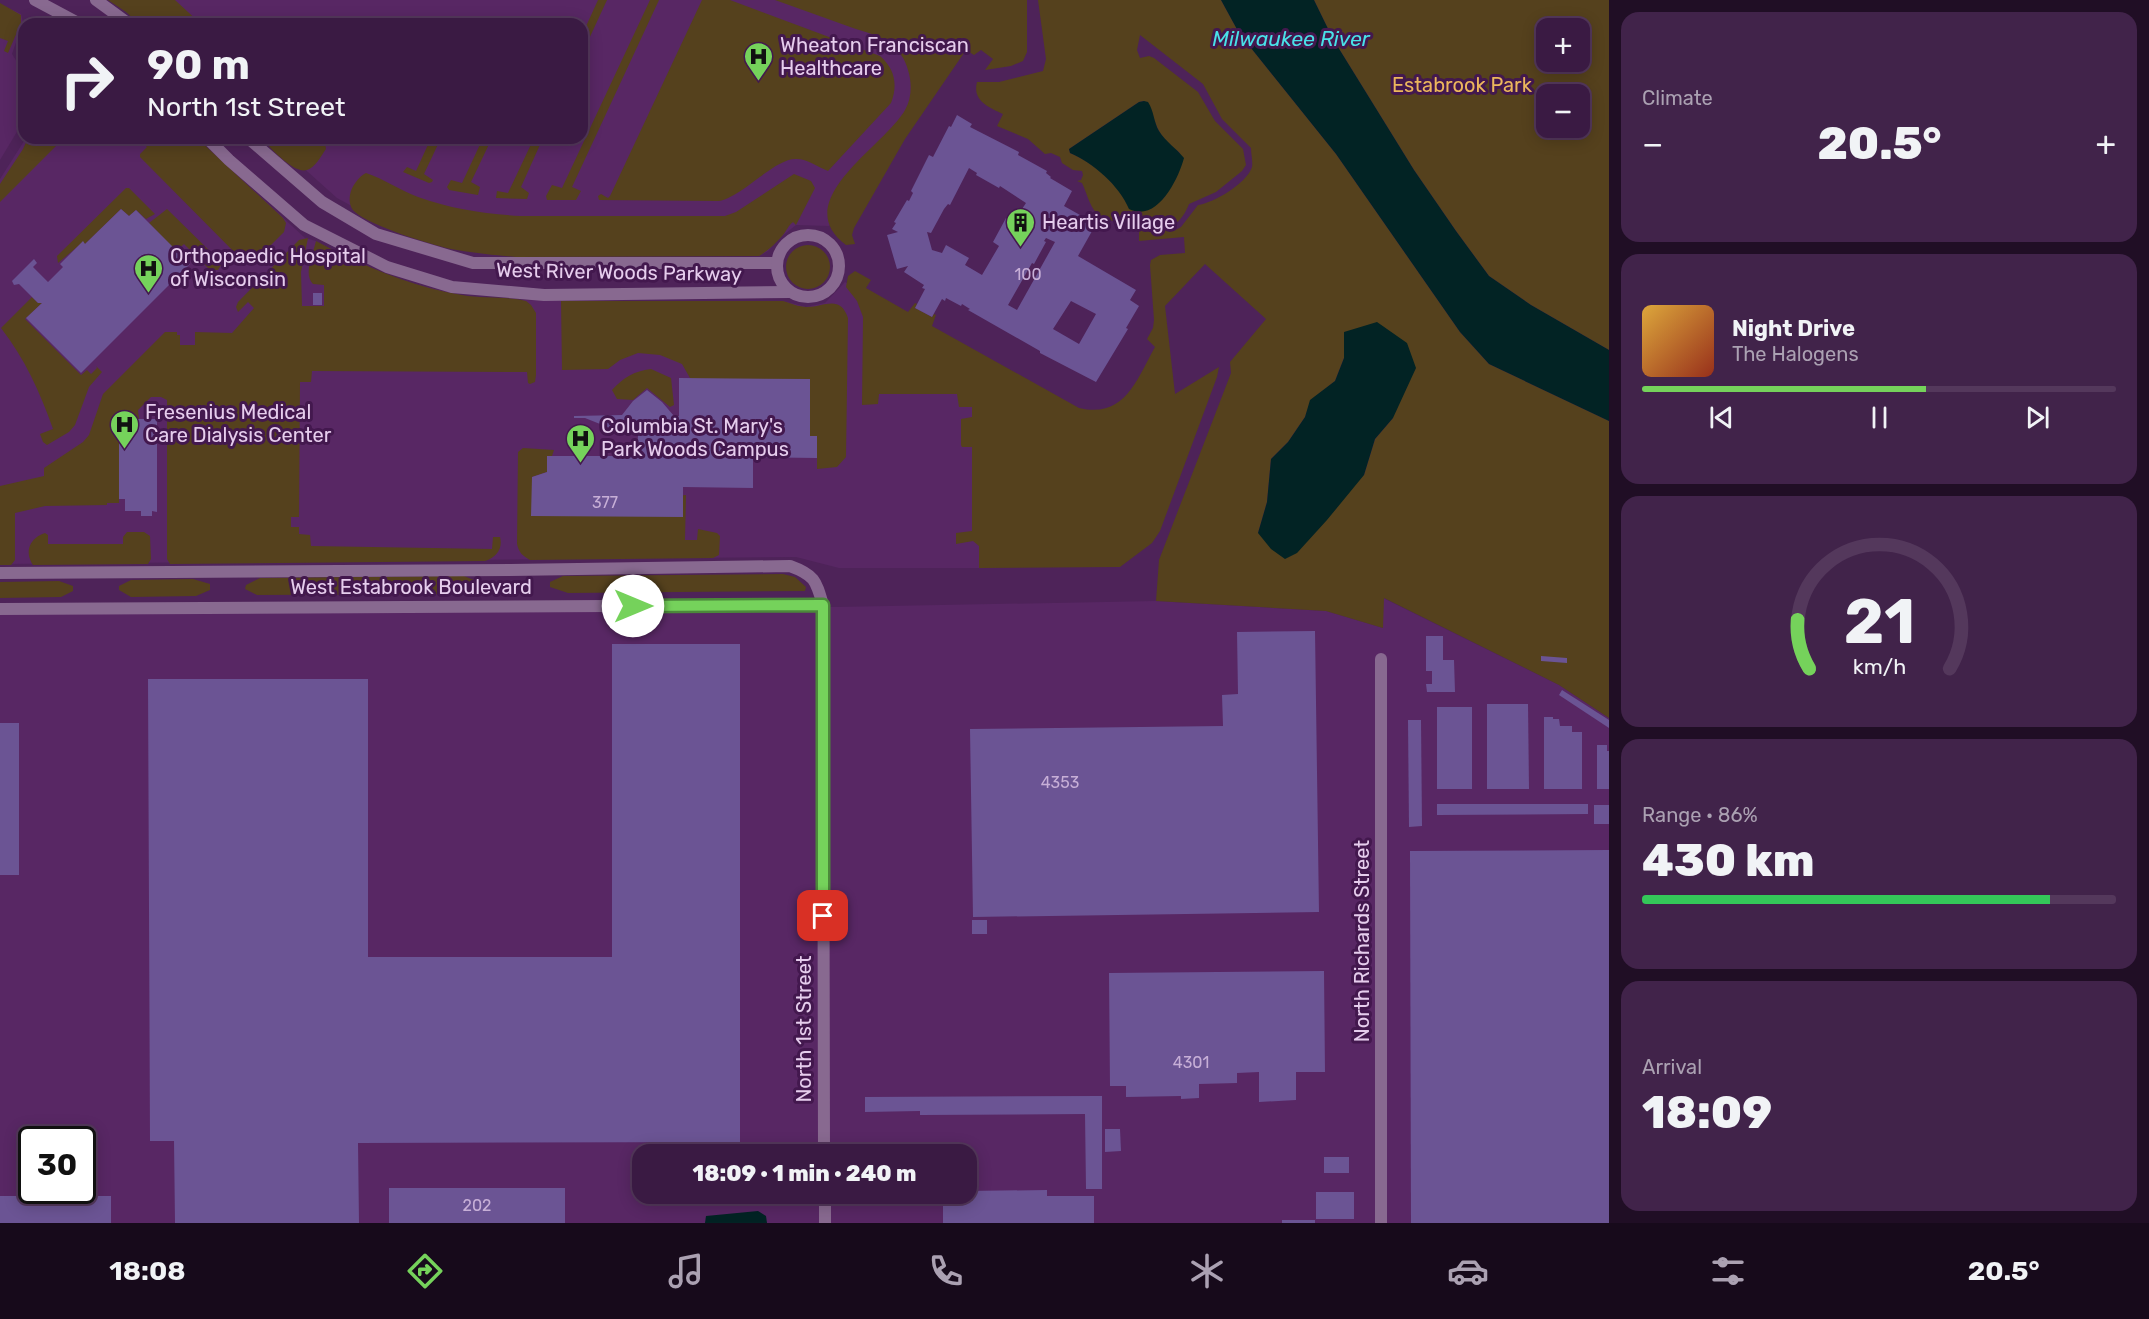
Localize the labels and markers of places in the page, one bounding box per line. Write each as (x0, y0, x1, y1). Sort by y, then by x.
place label: Wheaton Franciscan Healthcare (780, 33, 969, 80)
hospital icon: Wheaton Franciscan Healthcare (743, 40, 775, 82)
building icon: Heartis Village (1005, 206, 1037, 248)
place label: Heartis Village (1042, 210, 1175, 234)
place label: Orthopaedic Hospital of Wisconsin (170, 244, 366, 291)
hospital icon: Orthopaedic Hospital of Wisconsin (133, 252, 165, 294)
place label: Fresenius Medical Care Dialysis Center (145, 400, 332, 447)
hospital icon: Fresenius Medical Care Dialysis Center (108, 408, 140, 450)
place label: Columbia St. Mary's Park Woods Campus (601, 414, 789, 461)
hospital icon: Columbia St. Mary's Park Woods Campus (564, 422, 596, 464)
pin (797, 890, 848, 941)

